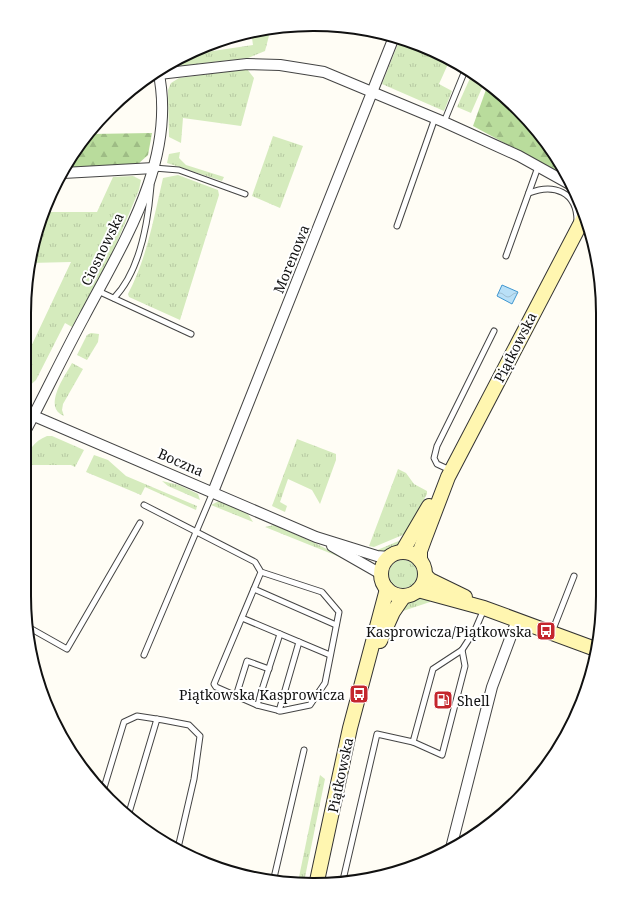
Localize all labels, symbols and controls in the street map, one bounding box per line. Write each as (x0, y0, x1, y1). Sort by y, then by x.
street label: Ciosnowska (76, 209, 128, 289)
street label: Morenowa (269, 222, 313, 296)
street label: Piątkowska (489, 309, 541, 385)
street label: Boczna (155, 444, 207, 481)
bus stop icon: Kasprowicza/Piątkowska (535, 620, 557, 642)
place label: Kasprowicza/Piątkowska (366, 622, 532, 641)
bus stop icon: Piątkowska/Kasprowicza (348, 683, 370, 705)
place label: Piątkowska/Kasprowicza (179, 685, 345, 704)
fuel station icon: Shell (432, 689, 454, 711)
place label: Shell (457, 691, 490, 710)
street label: Piątkowska (323, 736, 357, 814)

